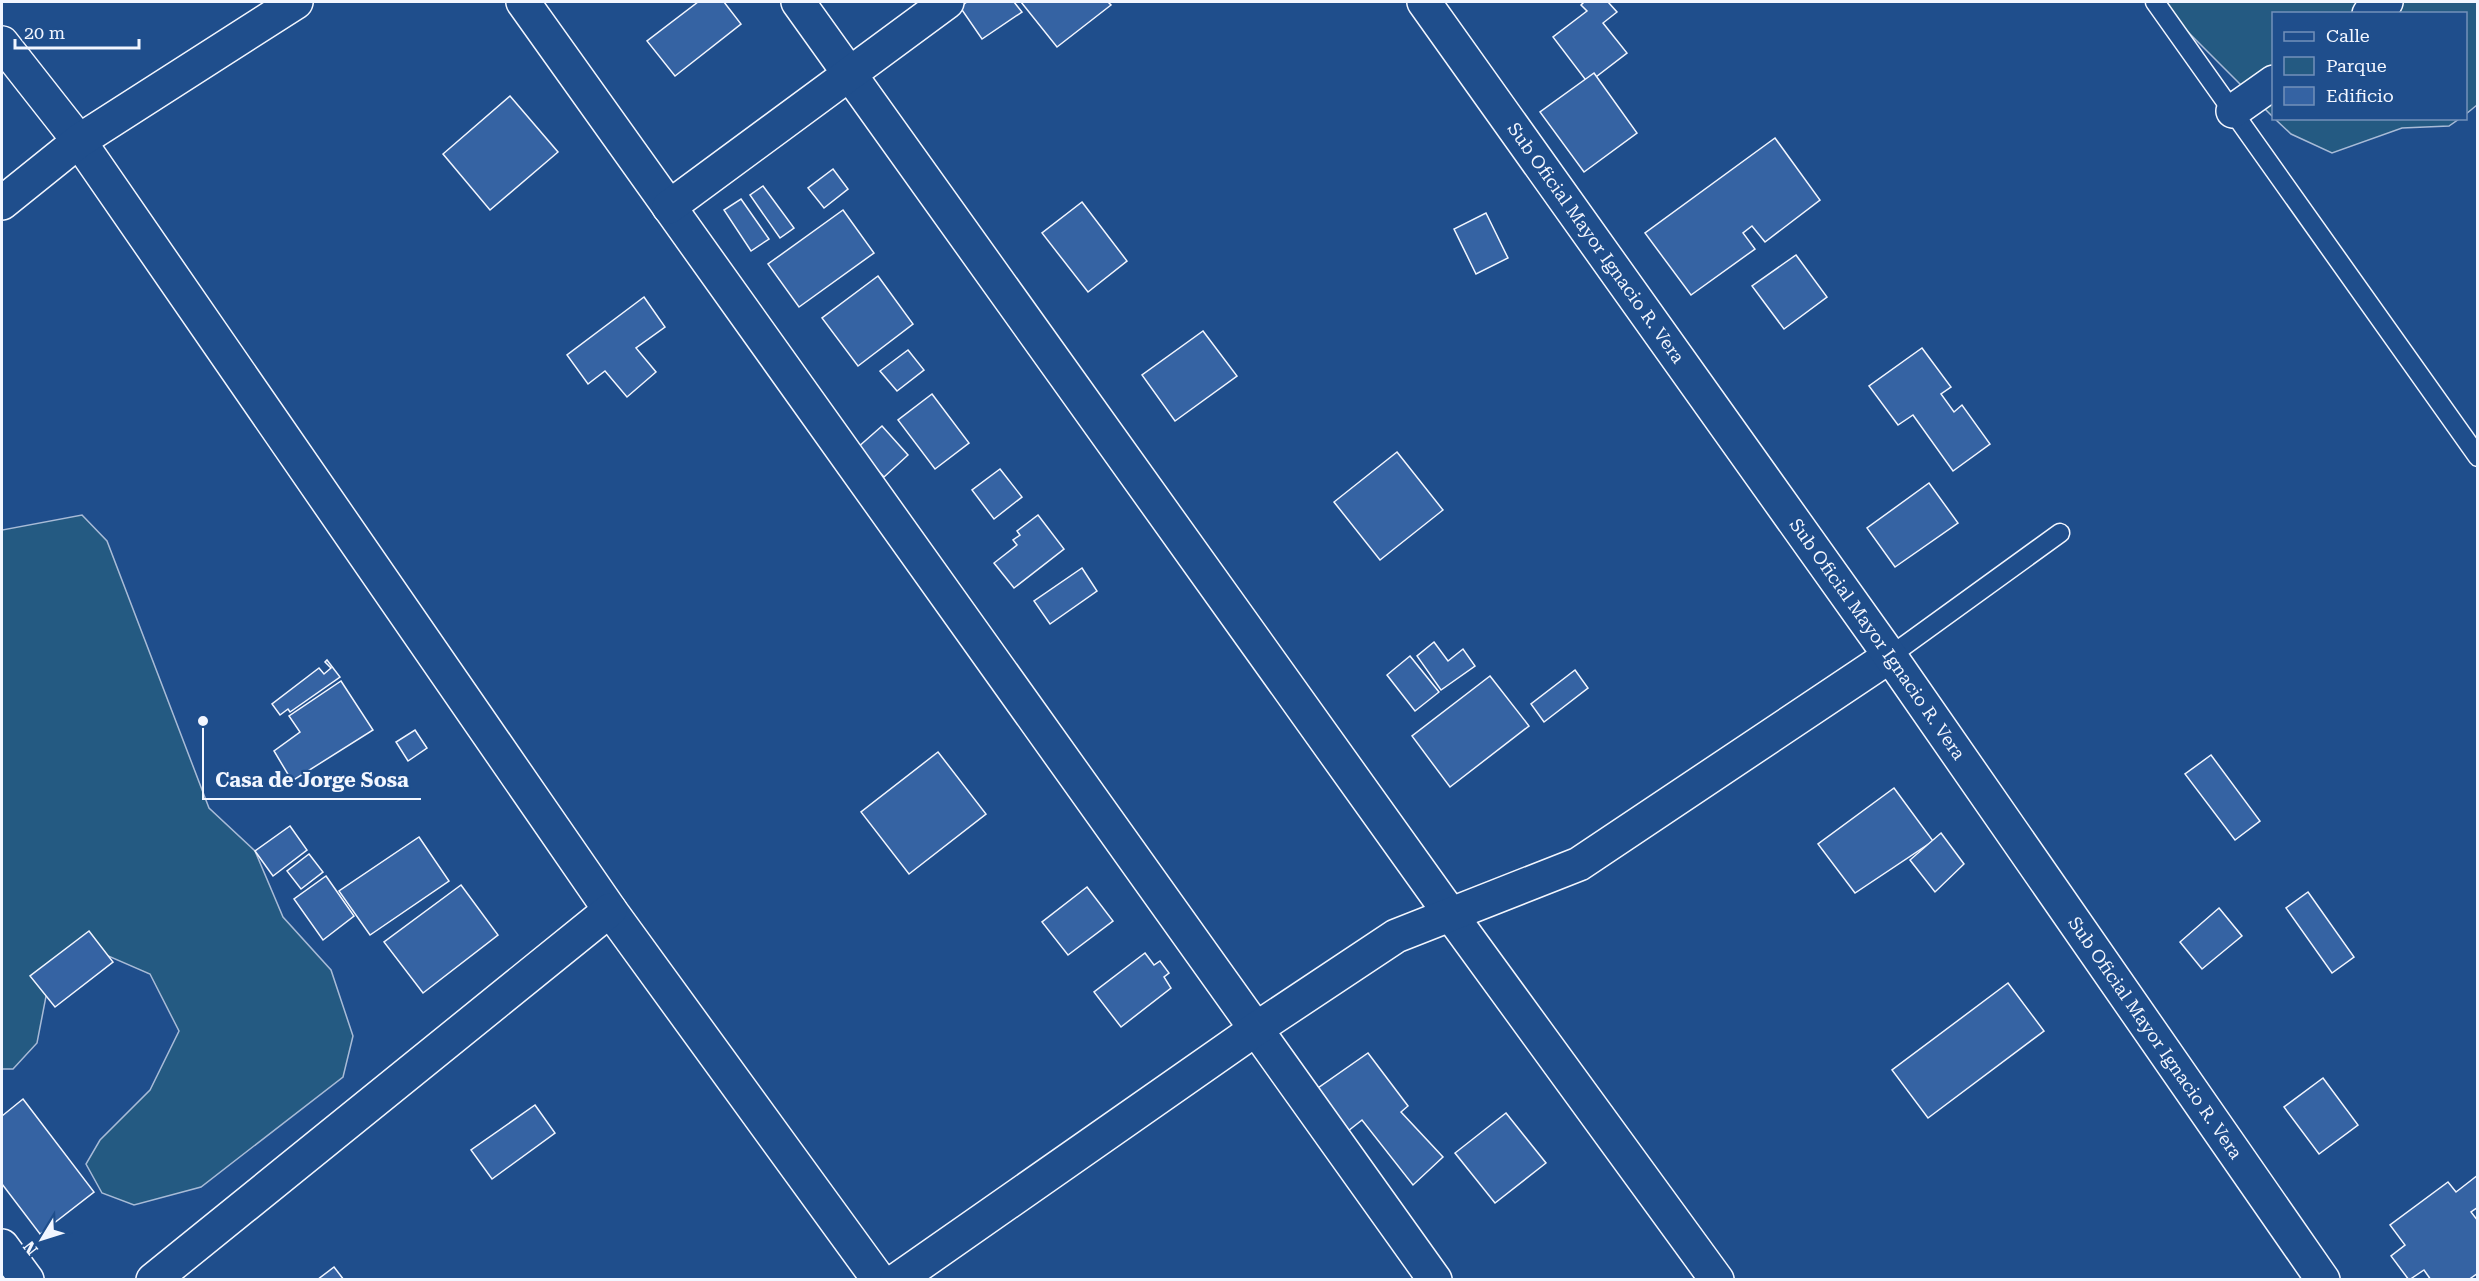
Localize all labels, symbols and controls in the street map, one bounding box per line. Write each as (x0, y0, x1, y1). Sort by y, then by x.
scale bar (15, 12, 140, 50)
legend (2272, 12, 2467, 120)
text: 20 m (24, 22, 65, 43)
text: Calle (2326, 25, 2370, 46)
text: Parque (2326, 55, 2387, 76)
text: Edificio (2326, 85, 2394, 106)
street label: Sub Oficial Mayor Ignacio R. Vera (1503, 119, 1689, 367)
street label: Sub Oficial Mayor Ignacio R. Vera (1785, 514, 1970, 764)
callout: Casa de Jorge Sosa (203, 761, 421, 799)
text: Casa de Jorge Sosa (215, 768, 409, 792)
street label: Sub Oficial Mayor Ignacio R. Vera (2064, 913, 2247, 1163)
north arrow (12, 1209, 72, 1269)
text: N (19, 1237, 42, 1259)

